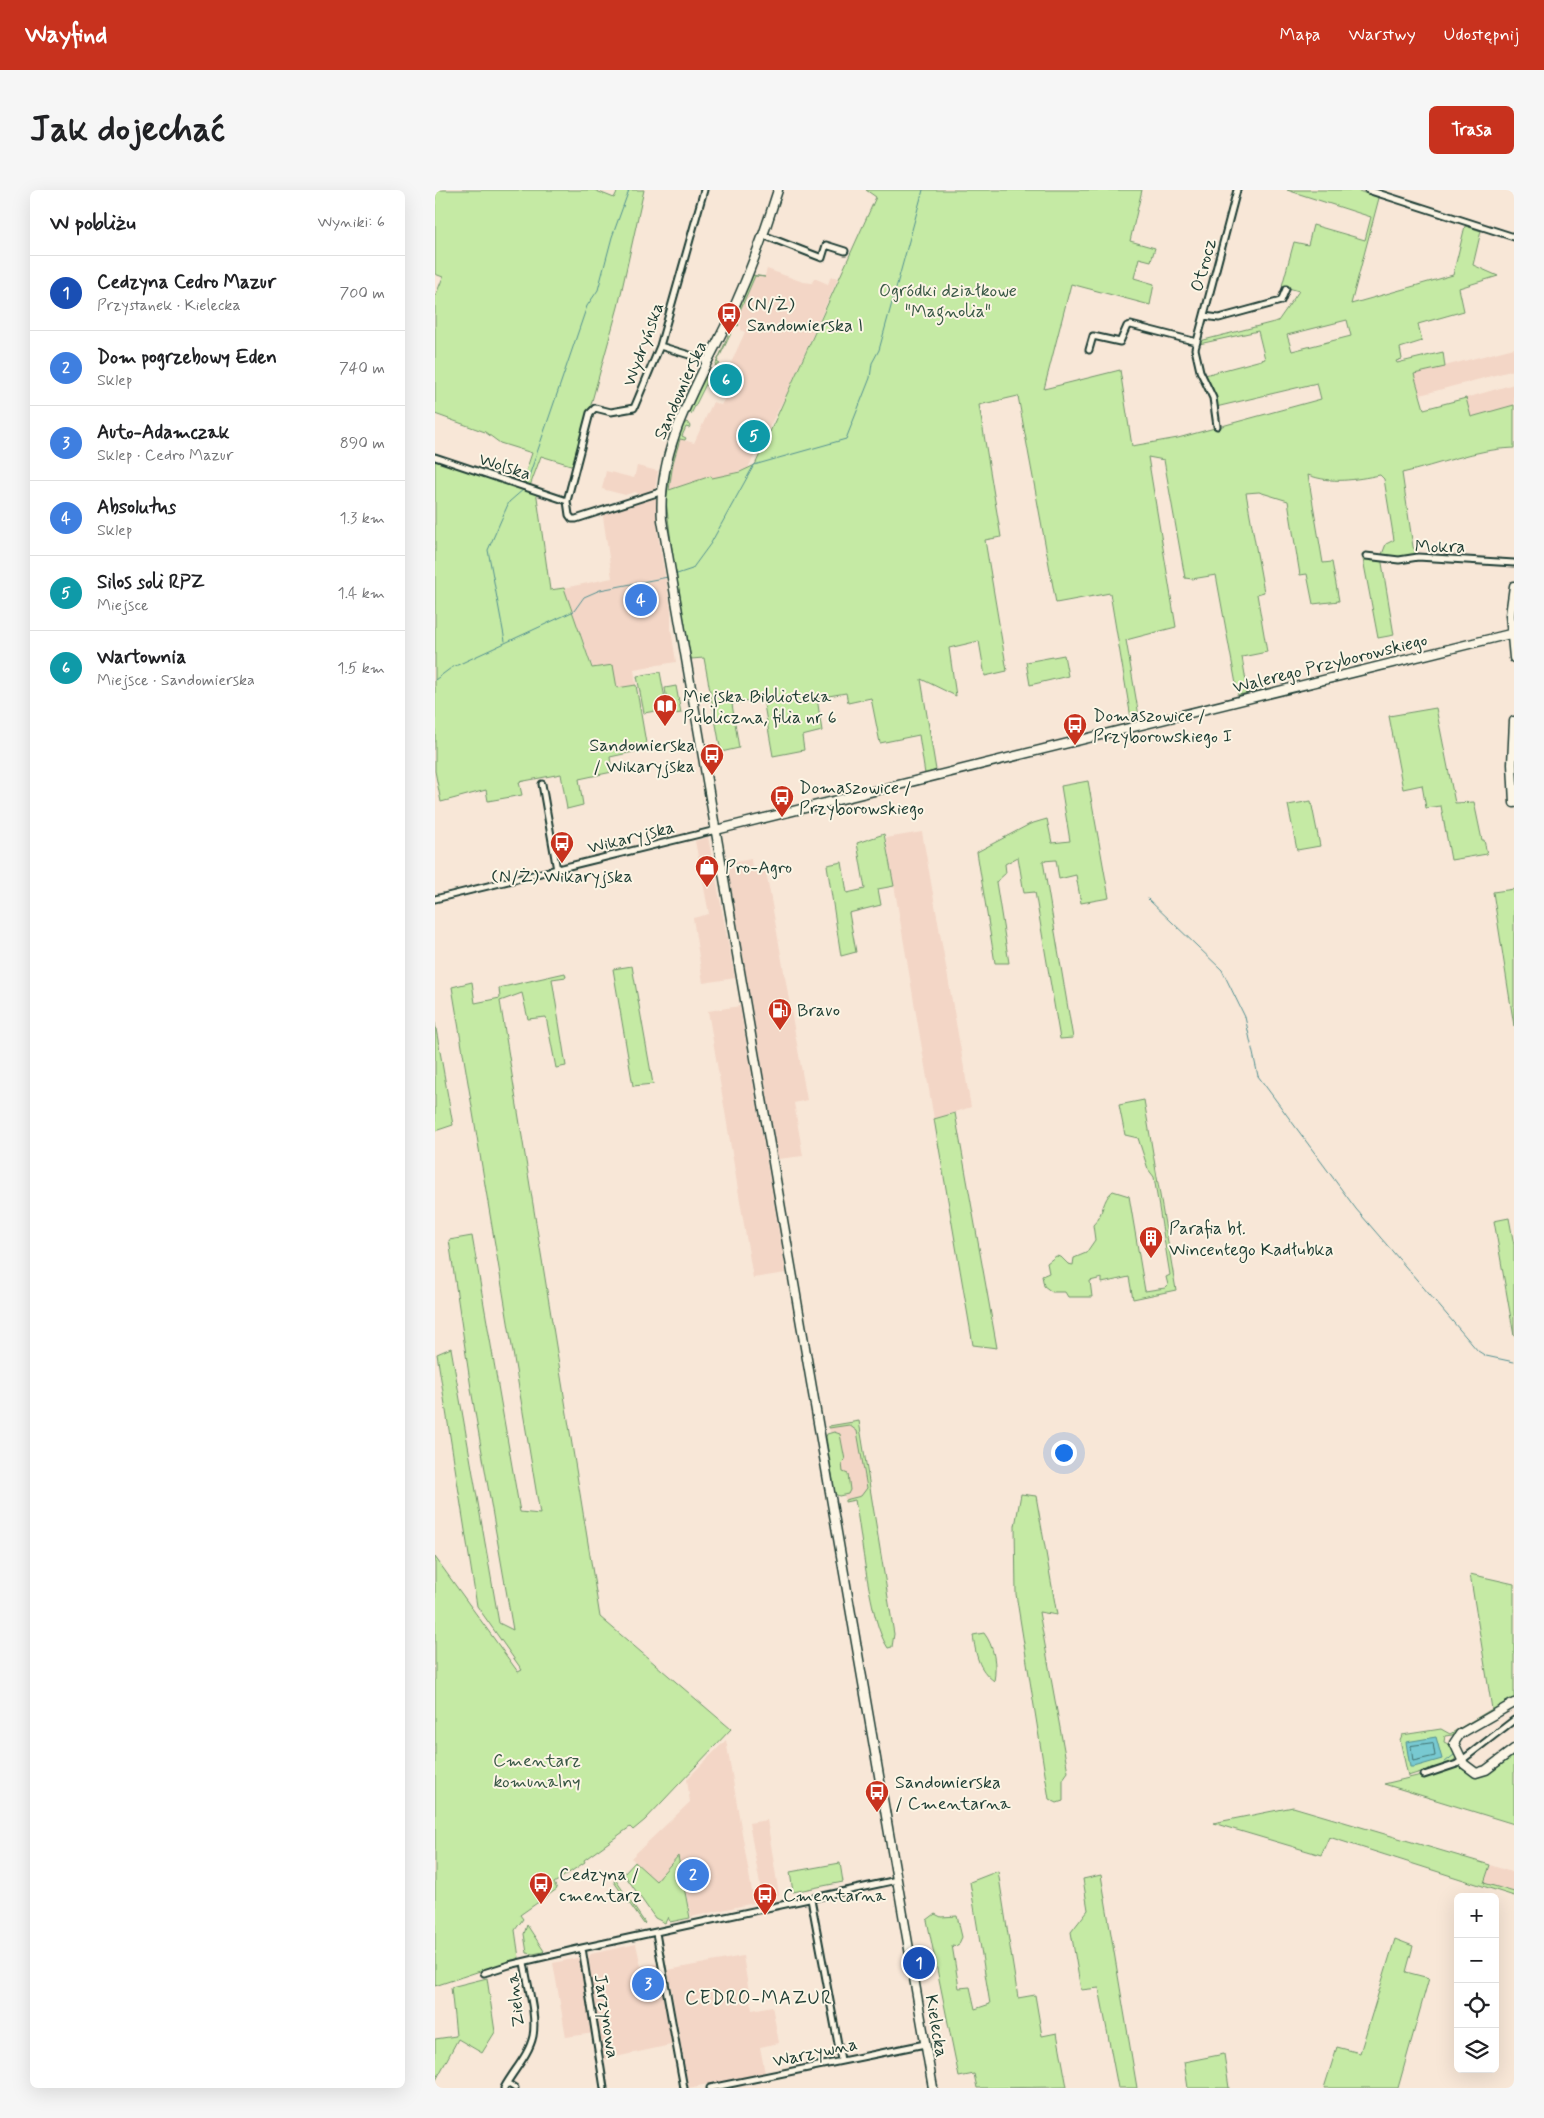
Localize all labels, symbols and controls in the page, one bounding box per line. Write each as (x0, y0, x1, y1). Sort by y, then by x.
text: Wayfind (25, 20, 107, 51)
text: Mapa (1280, 23, 1321, 47)
text: Warstwy (1349, 23, 1416, 47)
text: Udostępnij (1444, 23, 1519, 47)
button: Trasa (1429, 106, 1514, 154)
text: Jak dojechać (30, 107, 225, 153)
text: W pobliżu (50, 209, 136, 237)
text: Wyniki: 6 (318, 212, 385, 233)
street label: Otrocz (1185, 236, 1223, 295)
text: Cedzyna Cedro Mazur (97, 270, 276, 295)
park label: Ogródki działkowe "Magnolia" (879, 279, 1017, 326)
text: 1 (62, 283, 70, 304)
text: 700 m (339, 283, 385, 304)
place label: (N/Ż) Sandomierska I (747, 293, 863, 338)
text: Przystanek · Kielecka (97, 295, 241, 316)
street label: Wydryńska (618, 299, 670, 390)
bus stop icon: (N/Ż) Sandomierska I (716, 301, 742, 335)
street label: Sandomierska (648, 337, 713, 444)
text: Dom pogrzebowy Eden (97, 345, 277, 370)
text: 2 (62, 358, 70, 379)
text: 740 m (339, 358, 385, 379)
pin: 6 (710, 361, 742, 399)
text: Sklep (97, 370, 132, 391)
pin: 5 (738, 417, 770, 455)
text: Auto-Adamczak (97, 420, 230, 445)
text: 3 (62, 433, 70, 454)
text: 890 m (340, 433, 385, 454)
text: Sklep · Cedro Mazur (97, 445, 234, 466)
street label: Wolska (476, 447, 534, 487)
text: Absolutus (97, 495, 176, 520)
text: 4 (61, 508, 71, 529)
text: 1.3 km (340, 508, 385, 529)
text: Sklep (97, 520, 132, 541)
street label: Mokra (1415, 535, 1465, 559)
text: Silos soli RPZ (97, 570, 204, 595)
pin: 4 (625, 581, 657, 619)
text: 5 (61, 583, 71, 604)
text: 1.4 km (338, 583, 385, 604)
text: Miejsce (97, 595, 148, 616)
street label: Walerego Przyborowskiego (1230, 628, 1430, 700)
text: Wartownia (97, 645, 186, 670)
text: 6 (62, 658, 70, 679)
text: 1.5 km (337, 658, 385, 679)
text: Miejsce · Sandomierska (97, 670, 255, 691)
place label: Miejska Biblioteka Publiczna, filia nr 6 (683, 685, 837, 730)
library icon: Miejska Biblioteka Publiczna, filia nr 6 (652, 693, 678, 727)
place label: Domaszowice / Przyborowskiego I (1093, 704, 1232, 749)
bus stop icon: Domaszowice / Przyborowskiego I (1062, 712, 1088, 746)
place label: Sandomierska / Wikaryjska (589, 734, 695, 779)
bus stop icon: Sandomierska / Wikaryjska (699, 742, 725, 776)
place label: Domaszowice / Przyborowskiego (799, 776, 924, 821)
bus stop icon: Domaszowice / Przyborowskiego (769, 784, 795, 818)
street label: Wikaryjska (585, 816, 677, 860)
bus stop icon: (N/Ż) Wikaryjska (549, 830, 575, 864)
shop icon: Pro-Agro (694, 854, 720, 888)
place label: Pro-Agro (725, 856, 792, 880)
place label: (N/Ż) Wikaryjska (491, 865, 633, 889)
fuel station icon: Bravo (767, 997, 793, 1031)
place label: Bravo (797, 999, 840, 1023)
place label: Parafia bł. Wincentego Kadłubka (1169, 1217, 1333, 1263)
building icon: Parafia bł. Wincentego Kadłubka (1138, 1225, 1164, 1259)
your location (1051, 1440, 1077, 1466)
park label: Cmentarz komunalny (493, 1749, 581, 1794)
place label: Sandomierska / Cmentarna (895, 1771, 1011, 1816)
bus stop icon: Sandomierska / Cmentarna (864, 1779, 890, 1813)
pin: 2 (677, 1856, 709, 1894)
place label: Cedzyna / cmentarz (559, 1863, 642, 1908)
bus stop icon: Cedzyna / cmentarz (528, 1871, 554, 1905)
bus stop icon: Cmentarna (752, 1882, 778, 1916)
place label: Cmentarna (783, 1884, 886, 1908)
map controls (1454, 1893, 1499, 2073)
button: + (1454, 1893, 1499, 1938)
button: − (1454, 1938, 1499, 1983)
pin: 1 (903, 1944, 935, 1982)
pin: 3 (632, 1965, 664, 2003)
street label: Zielna (501, 1971, 531, 2028)
street label: Jarzynowa (588, 1972, 625, 2060)
button: locate (1454, 1983, 1499, 2028)
district label: CEDRO-MAZUR (685, 1986, 833, 2011)
street label: Kielecka (919, 1993, 953, 2059)
button: layers (1454, 2028, 1499, 2073)
street label: Warzywna (771, 2032, 860, 2074)

